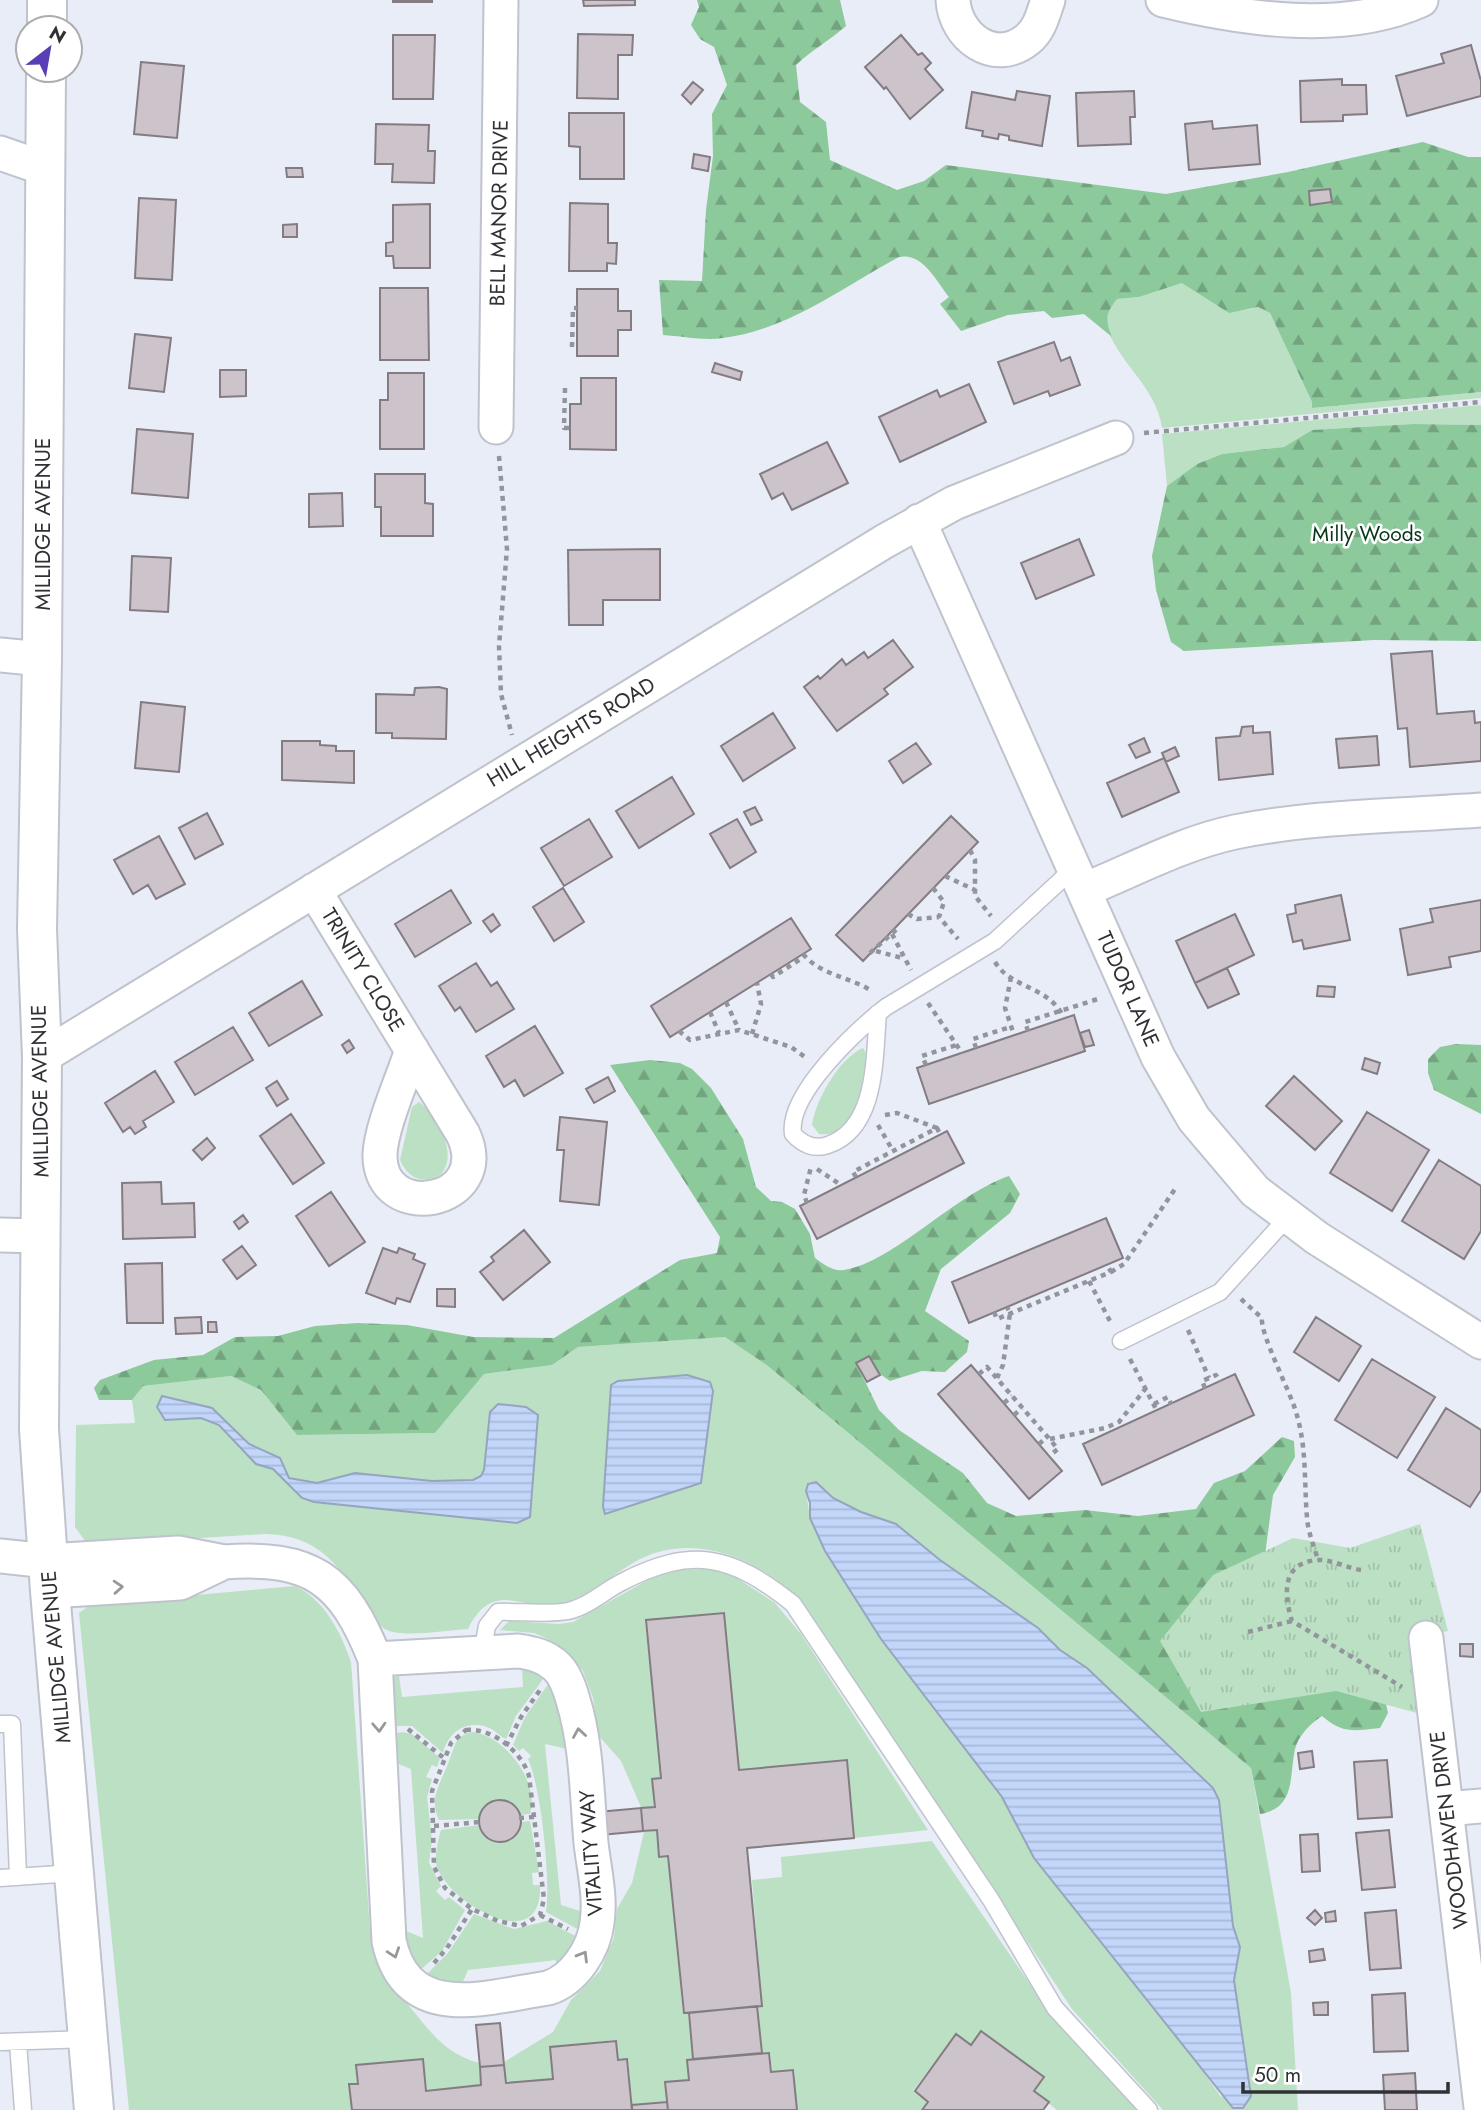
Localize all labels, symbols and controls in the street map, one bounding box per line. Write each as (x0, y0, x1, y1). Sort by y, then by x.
north arrow (14, 14, 84, 84)
text: N (44, 19, 71, 50)
street label: BELL MANOR DRIVE (482, 119, 516, 307)
street label: MILLIDGE AVENUE (28, 438, 58, 610)
park label: Milly Woods (1312, 519, 1422, 549)
street label: HILL HEIGHTS ROAD (481, 670, 661, 794)
street label: TRINITY CLOSE (314, 903, 412, 1037)
street label: TUDOR LANE (1089, 926, 1167, 1052)
street label: MILLIDGE AVENUE (23, 1004, 57, 1178)
street label: MILLIDGE AVENUE (34, 1570, 78, 1744)
one-way arrow (113, 1580, 124, 1595)
one-way arrow (371, 1722, 386, 1733)
one-way arrow (572, 1727, 587, 1739)
street label: WOODHAVEN DRIVE (1422, 1729, 1476, 1931)
street label: VITALITY WAY (572, 1789, 610, 1917)
one-way arrow (386, 1947, 400, 1959)
one-way arrow (575, 1951, 588, 1964)
scale bar (1243, 2050, 1448, 2094)
text: 50 m (1254, 2060, 1301, 2090)

